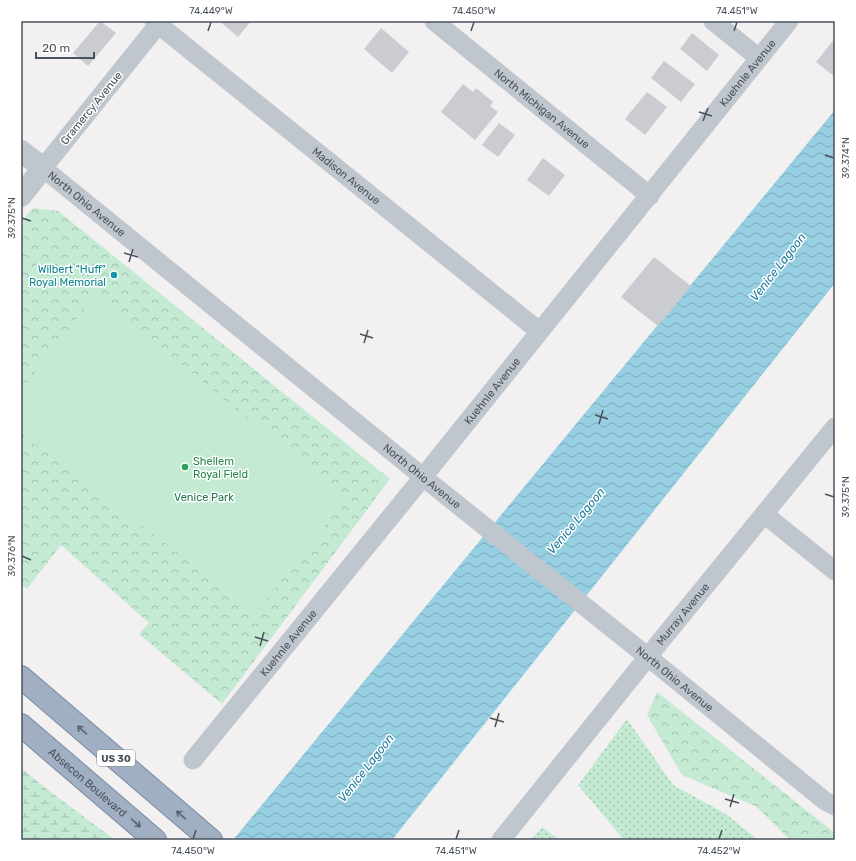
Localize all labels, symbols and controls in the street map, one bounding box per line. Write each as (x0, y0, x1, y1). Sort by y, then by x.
text: 74.449°W (189, 5, 233, 17)
text: 74.450°W (452, 5, 496, 17)
text: 74.451°W (716, 5, 758, 17)
scale bar (36, 34, 94, 60)
street label: Kuehnle Avenue (717, 37, 779, 109)
text: 20 m (42, 41, 70, 55)
street label: North Michigan Avenue (491, 66, 592, 151)
street label: Gramercy Avenue (58, 69, 125, 147)
text: 39.374°N (840, 137, 852, 179)
street label: Madison Avenue (309, 145, 383, 208)
street label: North Ohio Avenue (45, 169, 128, 239)
text: 39.375°N (6, 197, 18, 239)
water label: Venice Lagoon (747, 230, 809, 304)
place label: Wilbert "Huff" Royal Memorial (29, 263, 106, 289)
marker: Wilbert "Huff" Royal Memorial (109, 270, 119, 280)
street label: Kuehnle Avenue (462, 355, 523, 427)
street label: North Ohio Avenue (380, 441, 463, 512)
place label: Shellem Royal Field (193, 455, 248, 481)
marker: Shellem Royal Field (180, 462, 190, 472)
text: 39.375°N (840, 476, 852, 518)
water label: Venice Lagoon (544, 485, 608, 557)
park label: Venice Park (174, 491, 234, 504)
text: 39.376°N (6, 535, 18, 577)
street label: Murray Avenue (654, 581, 712, 648)
street label: Kuehnle Avenue (258, 607, 320, 679)
street label: North Ohio Avenue (633, 644, 716, 715)
one-way arrow (77, 725, 88, 734)
water label: Venice Lagoon (335, 731, 397, 805)
street label: Absecon Boulevard (46, 746, 129, 820)
road number: US 30 (97, 750, 135, 766)
one-way arrow (176, 810, 186, 819)
one-way arrow (130, 819, 141, 828)
text: 74.450°W (171, 845, 215, 857)
text: 74.451°W (435, 845, 477, 857)
text: 74.452°W (697, 845, 741, 857)

